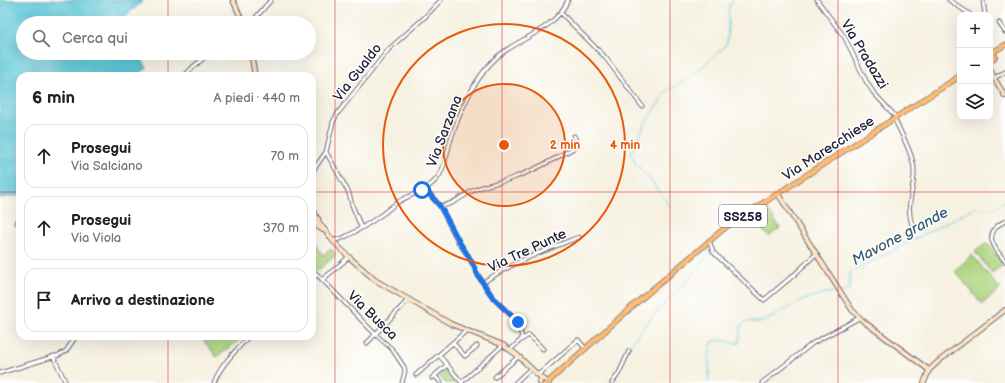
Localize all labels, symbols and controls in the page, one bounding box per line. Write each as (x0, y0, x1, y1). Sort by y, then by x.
map controls (957, 12, 993, 120)
button: + (957, 12, 993, 48)
search box (16, 16, 316, 60)
street label: Via Pradazzi (837, 17, 892, 92)
icon: search (30, 27, 52, 49)
text: Cerca qui (62, 29, 128, 48)
street label: Via Gualdo (329, 40, 385, 105)
button: − (957, 48, 993, 84)
button: layers (957, 84, 993, 120)
text: 6 min (32, 88, 75, 108)
text: A piedi · 440 m (214, 90, 300, 106)
street label: Via Sarzana (423, 93, 466, 169)
street label: Via Marecchiese (779, 112, 877, 184)
centre of rings (497, 138, 511, 152)
text: 2 min (550, 138, 580, 153)
text: 4 min (610, 138, 640, 153)
text: Prosegui (71, 139, 131, 158)
icon: ahead (33, 145, 55, 167)
text: 70 m (271, 148, 299, 164)
text: Via Salciano (71, 158, 143, 174)
route start (413, 181, 431, 199)
water label: Mavone grande (849, 203, 952, 270)
road number: SS258 (719, 205, 767, 227)
text: Prosegui (71, 211, 131, 230)
icon: ahead (33, 217, 55, 239)
text: 370 m (263, 220, 299, 236)
street label: Via Tre Punte (485, 225, 569, 276)
text: Via Viola (71, 230, 121, 246)
street label: Via Busca (344, 287, 401, 344)
icon: arrive (33, 289, 55, 311)
text: Arrivo a destinazione (71, 291, 215, 310)
route end (509, 313, 527, 331)

